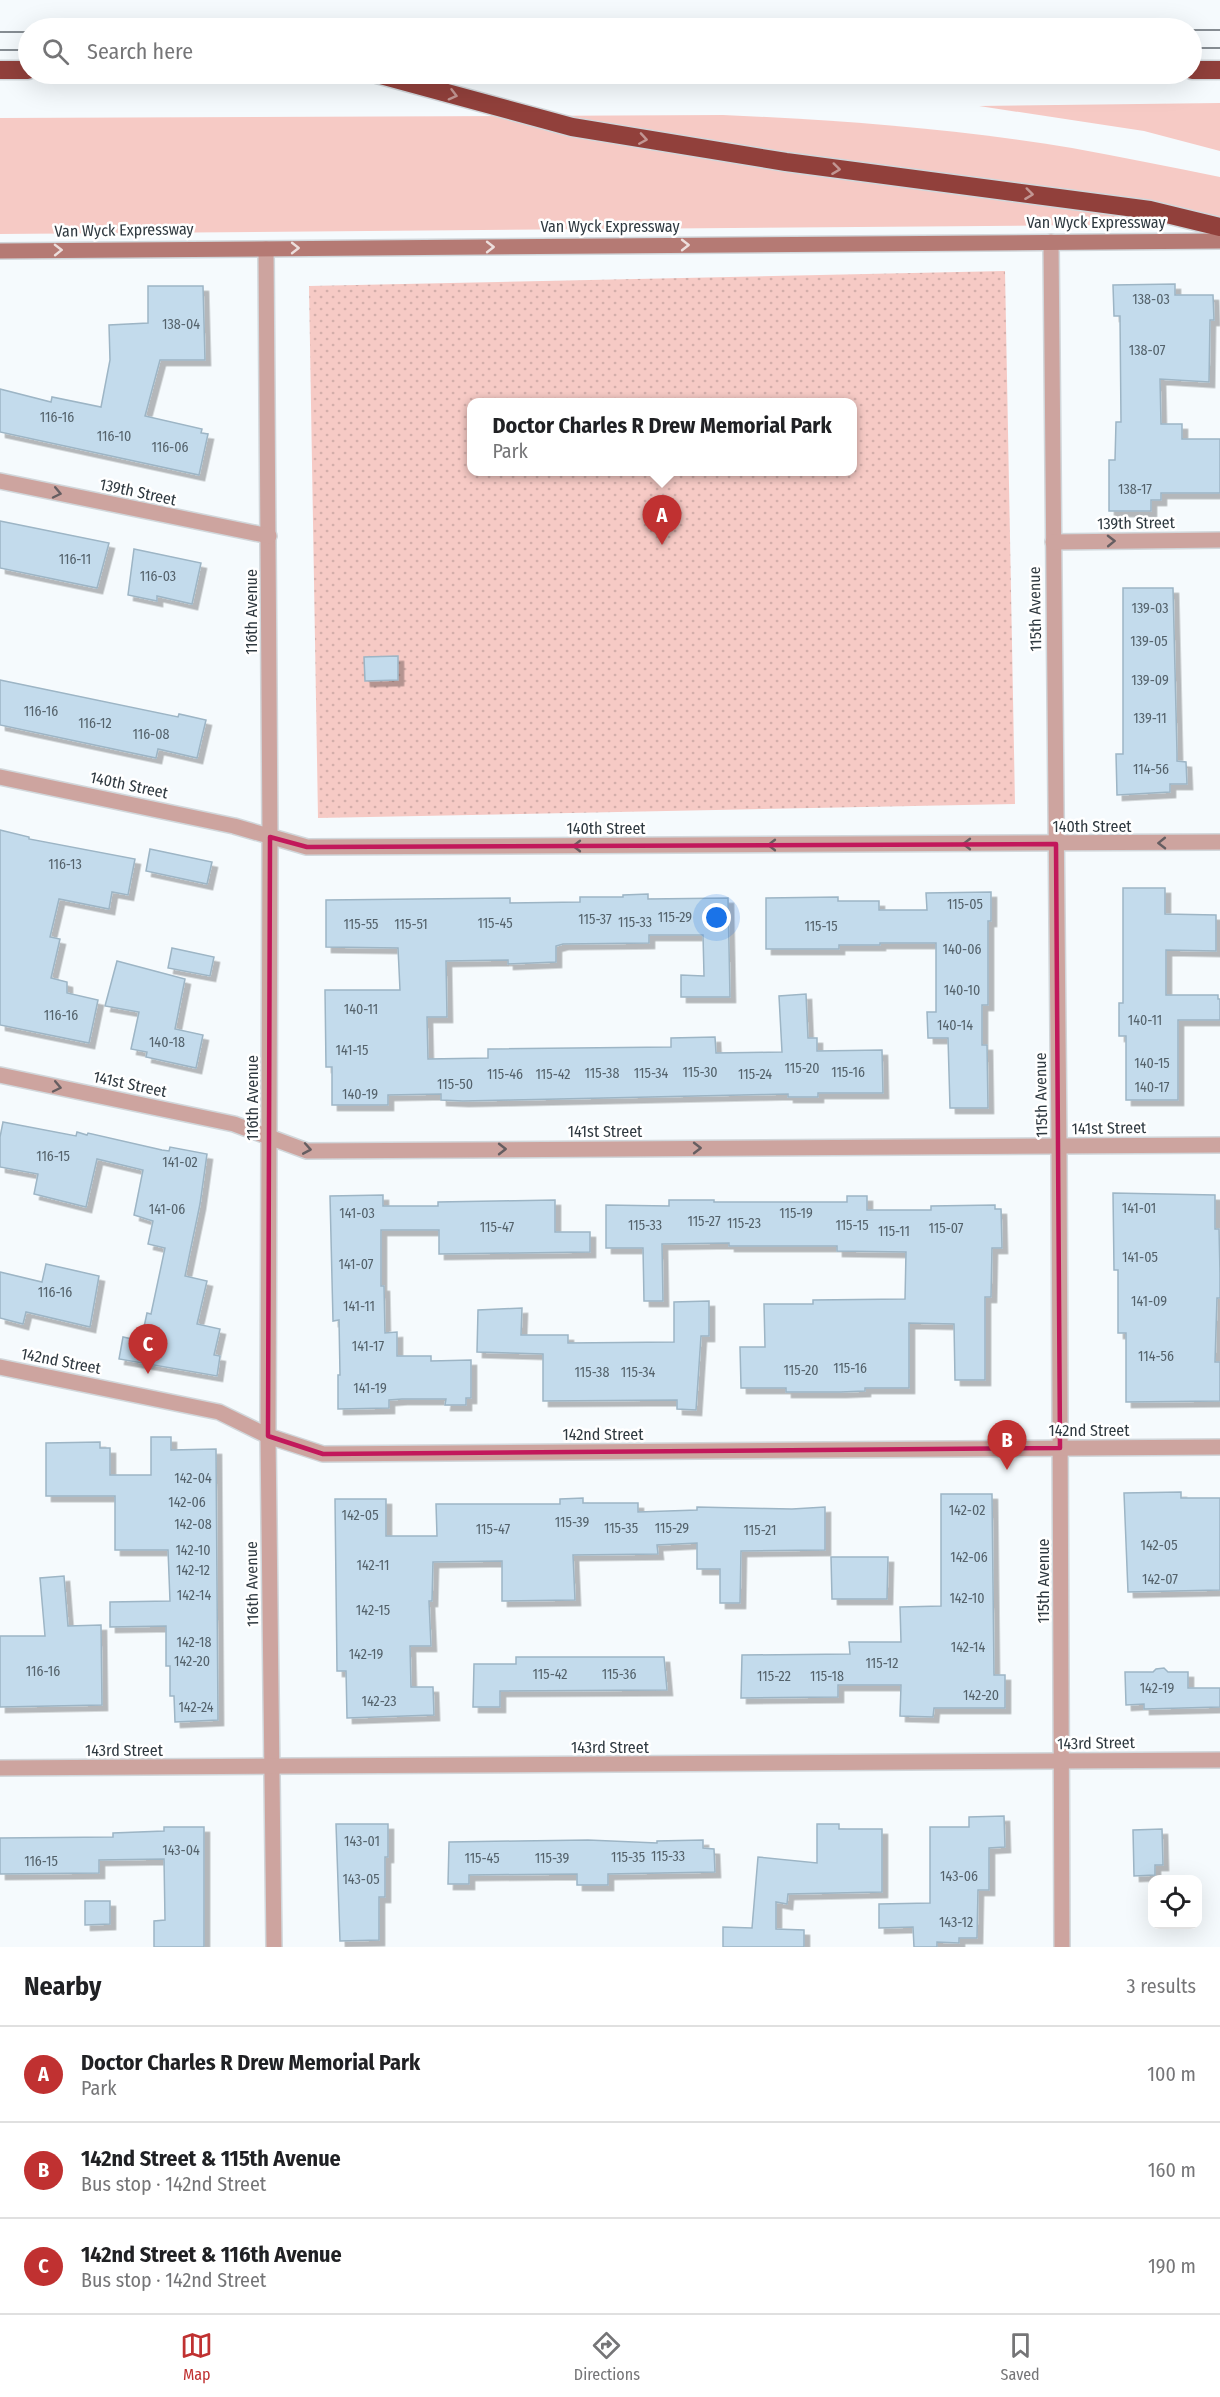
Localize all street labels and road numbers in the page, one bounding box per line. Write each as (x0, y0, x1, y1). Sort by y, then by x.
street label: Van Wyck Expressway (1026, 213, 1166, 232)
street label: Van Wyck Expressway (540, 217, 680, 236)
street label: Van Wyck Expressway (54, 219, 195, 241)
street label: 139th Street (98, 475, 179, 510)
street label: 139th Street (1097, 513, 1176, 533)
street label: 115th Avenue (1025, 566, 1045, 652)
street label: 116th Avenue (242, 569, 261, 655)
street label: 140th Street (88, 767, 170, 803)
street label: 140th Street (1052, 817, 1132, 836)
street label: 140th Street (566, 819, 646, 838)
street label: 115th Avenue (1031, 1052, 1051, 1138)
street label: 116th Avenue (243, 1055, 262, 1141)
street label: 141st Street (92, 1067, 169, 1101)
street label: 141st Street (1072, 1118, 1147, 1138)
street label: 141st Street (568, 1122, 643, 1141)
street label: 142nd Street (19, 1344, 103, 1378)
street label: 142nd Street (1049, 1421, 1130, 1440)
street label: 142nd Street (563, 1425, 644, 1444)
street label: 115th Avenue (1034, 1538, 1053, 1624)
street label: 116th Avenue (242, 1541, 262, 1627)
street label: 143rd Street (1057, 1733, 1136, 1753)
street label: 143rd Street (571, 1738, 650, 1757)
street label: 143rd Street (85, 1741, 164, 1760)

